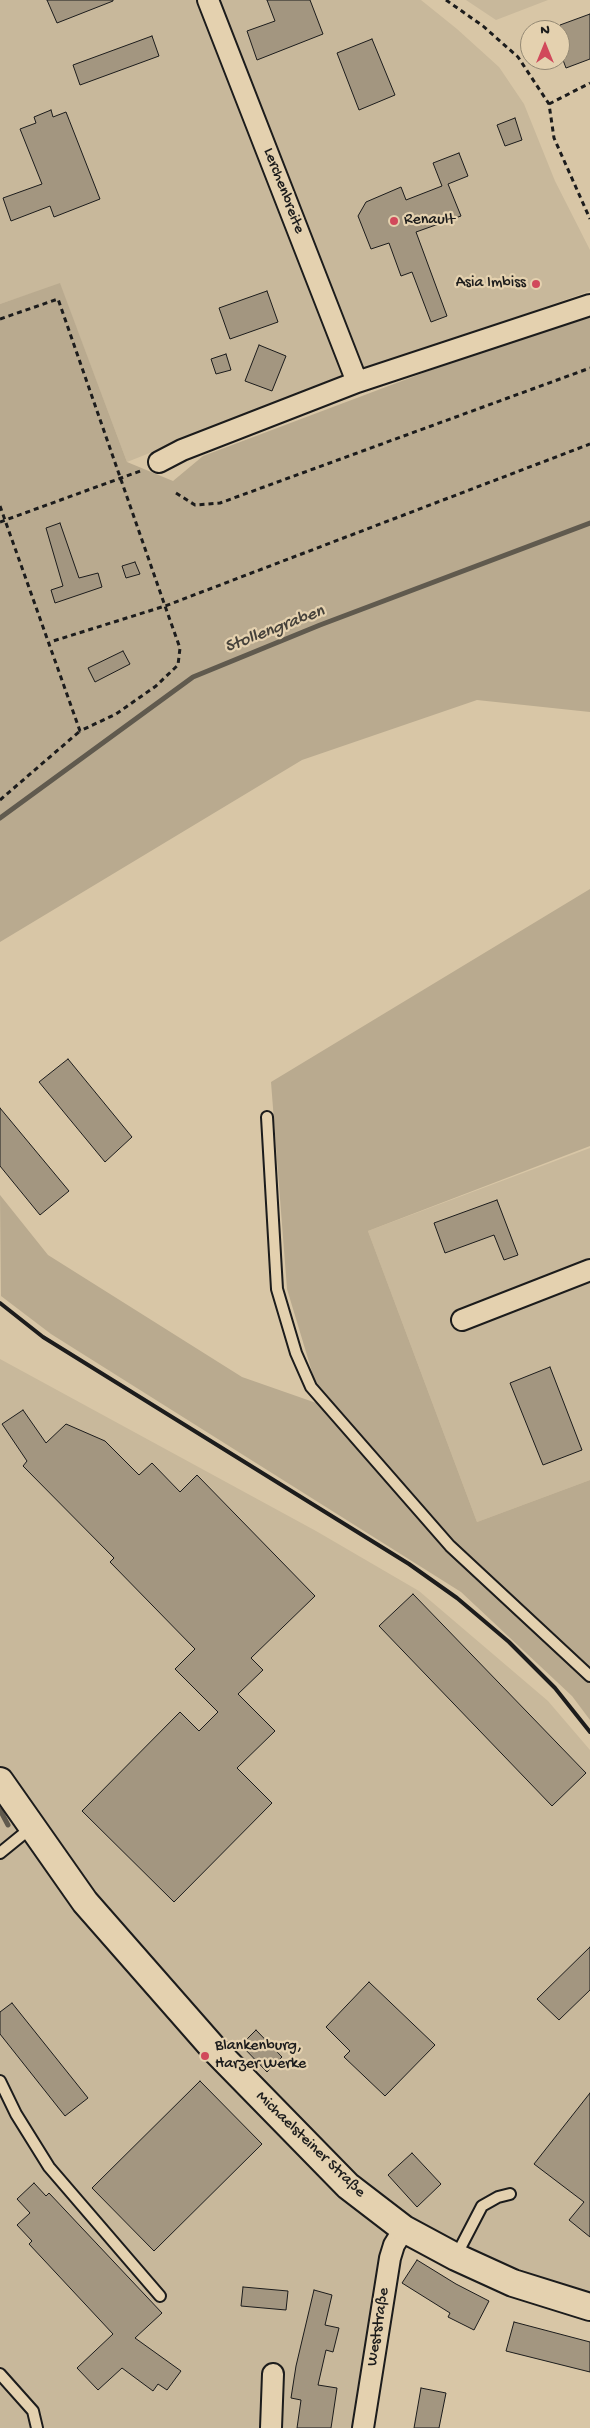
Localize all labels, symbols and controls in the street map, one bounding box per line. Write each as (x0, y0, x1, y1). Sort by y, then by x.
north arrow (520, 20, 570, 70)
text: N (540, 22, 550, 39)
street label: Lerchenbreite (258, 145, 308, 237)
place label: Renault (404, 211, 455, 231)
marker: Renault (388, 215, 400, 227)
place label: Asia Imbiss (456, 274, 526, 294)
marker: Asia Imbiss (530, 278, 542, 290)
water label: Stollengraben (222, 601, 328, 659)
place label: Blankenburg, Harzer Werke (215, 2037, 306, 2075)
marker: Blankenburg, Harzer Werke (199, 2050, 211, 2062)
street label: Michaelsteiner Straße (251, 2088, 369, 2202)
street label: Weststraße (363, 2286, 395, 2368)

